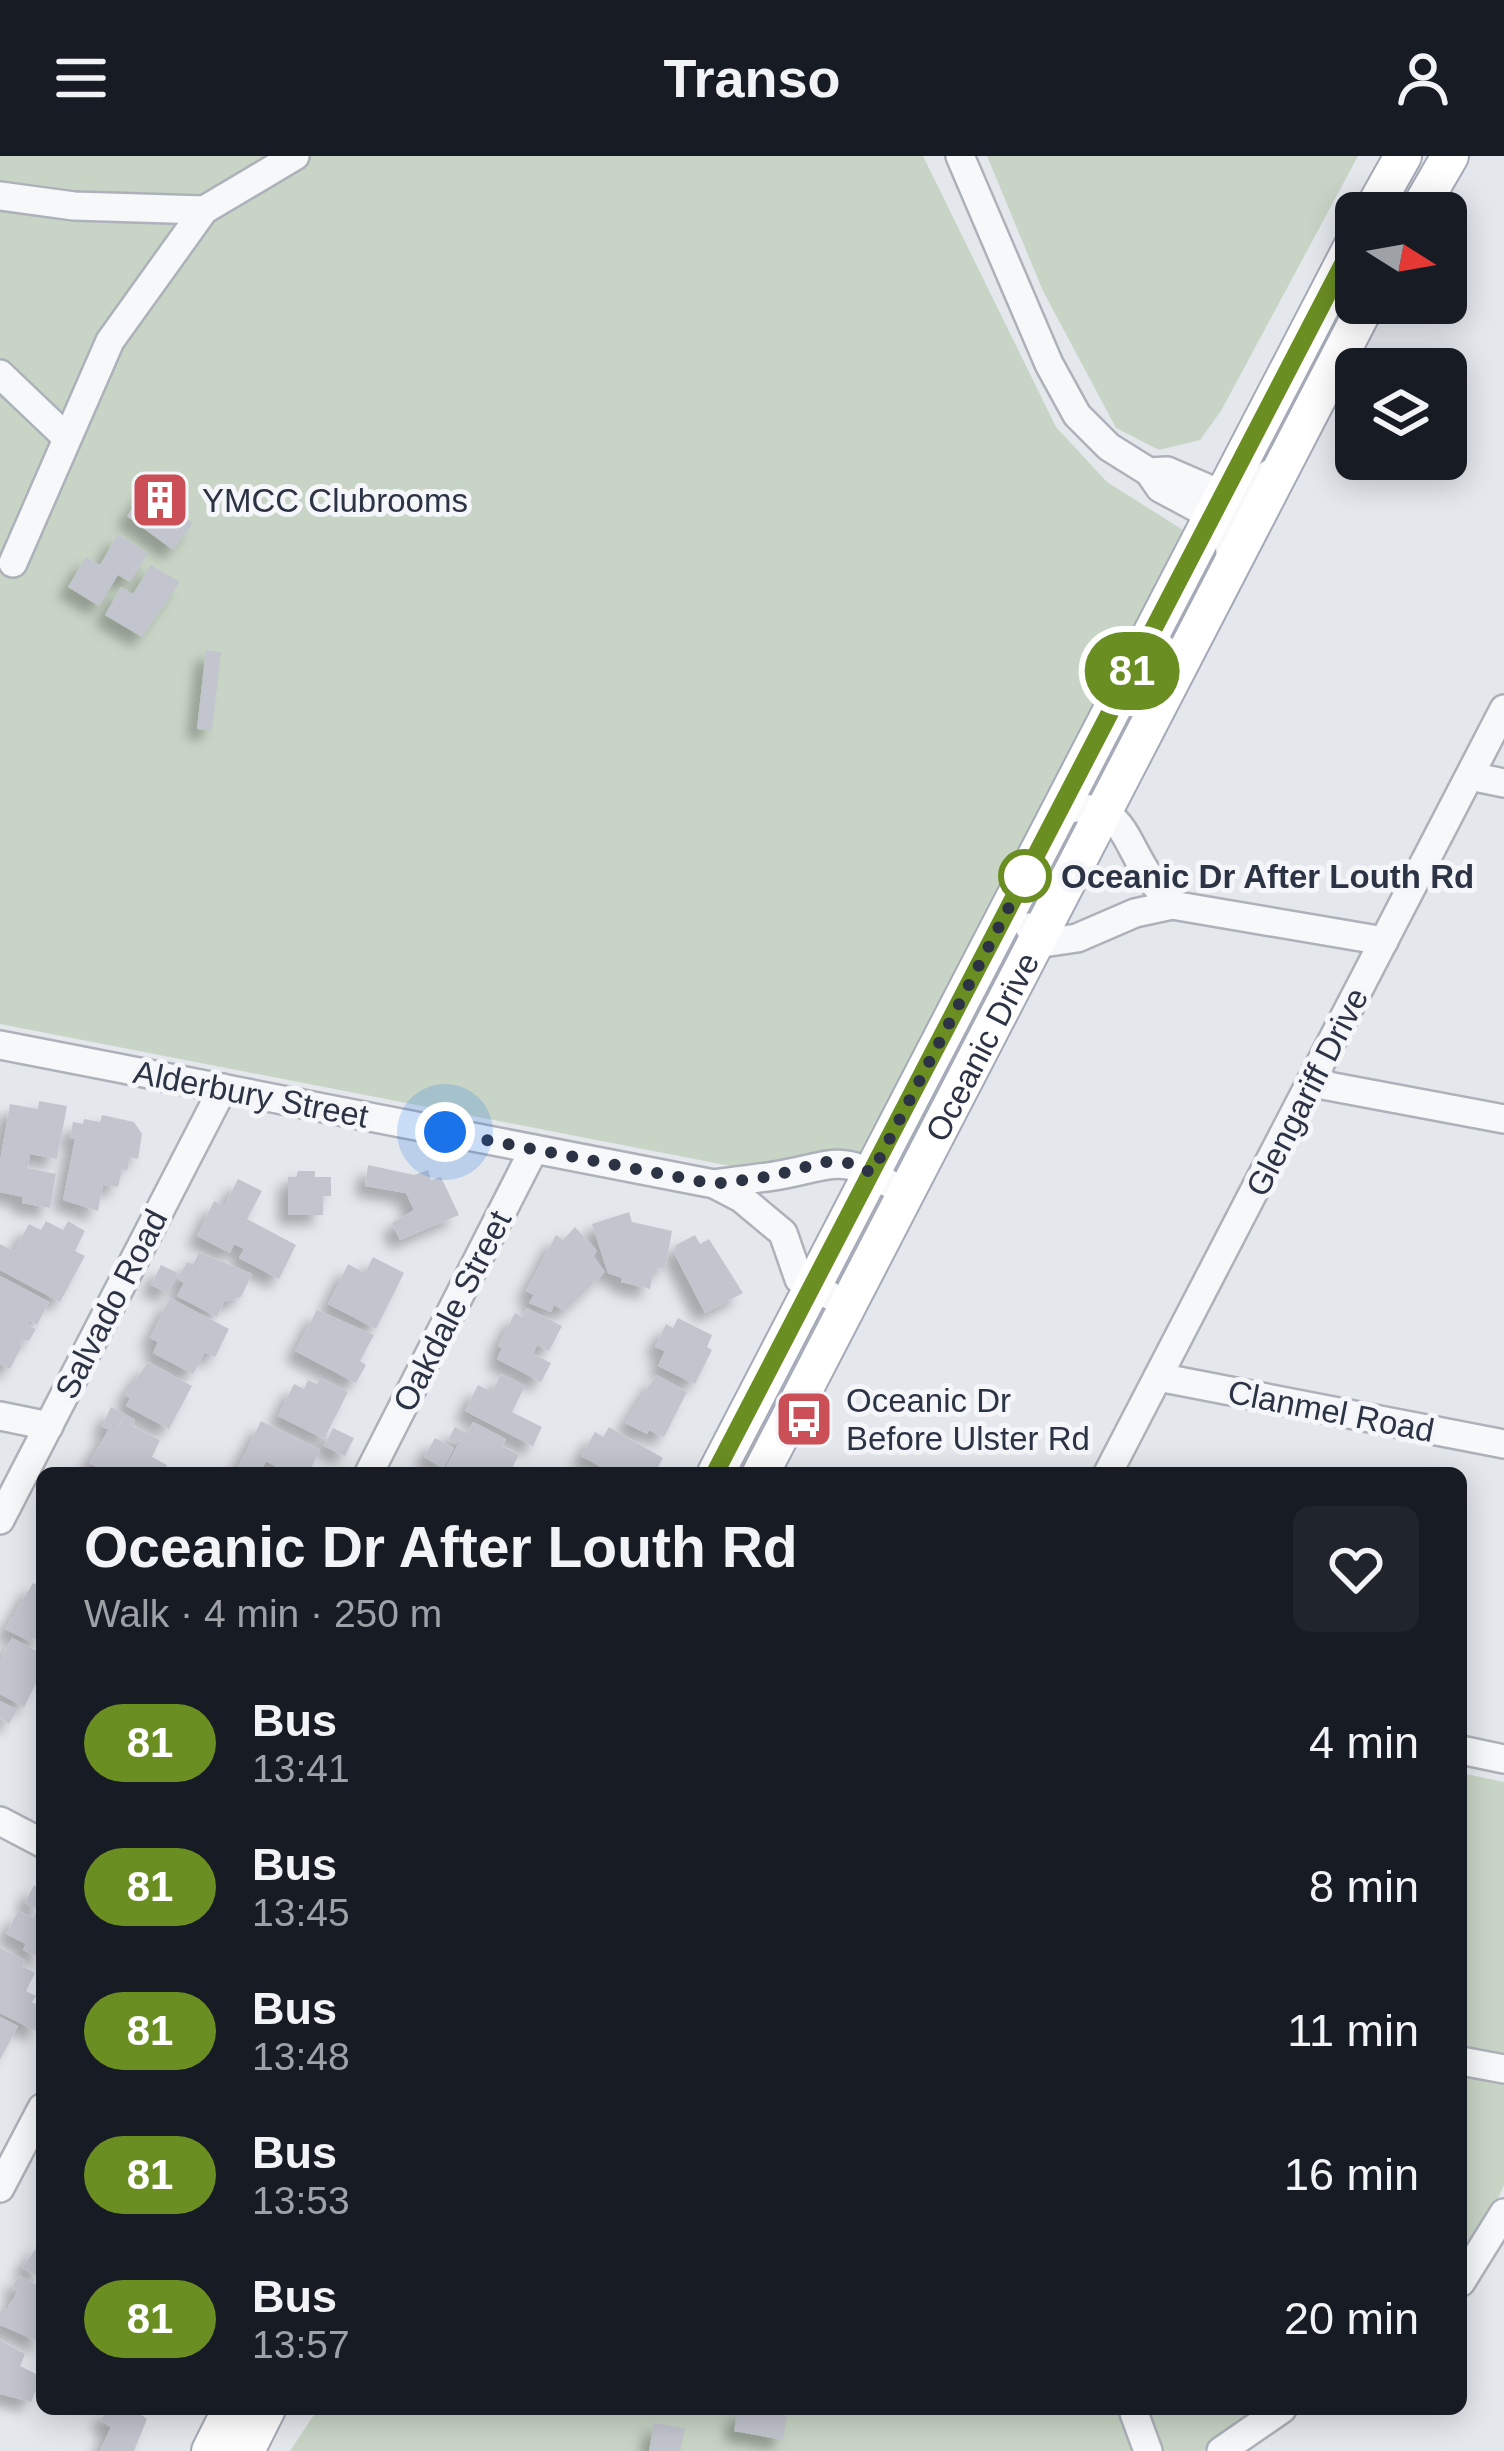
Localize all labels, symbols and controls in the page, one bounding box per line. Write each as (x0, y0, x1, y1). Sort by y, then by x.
icon: menu (48, 45, 114, 111)
icon: person (1390, 45, 1456, 111)
text: Transo (663, 48, 841, 108)
north arrow (1335, 192, 1467, 324)
map controls (1335, 192, 1467, 480)
button: layers (1335, 348, 1467, 480)
building icon: YMCC Clubrooms (129, 469, 191, 531)
place label: YMCC Clubrooms (202, 482, 468, 519)
line badge: 81 (1078, 632, 1186, 710)
text: 81 (1109, 647, 1155, 694)
marker: Oceanic Dr After Louth Rd (1000, 851, 1050, 901)
place label: Oceanic Dr After Louth Rd (1061, 858, 1474, 895)
street label: Oceanic Drive (918, 946, 1046, 1147)
street label: Glengariff Drive (1239, 982, 1375, 1202)
street label: Alderbury Street (130, 1053, 372, 1135)
your location (415, 1102, 475, 1162)
street label: Salvado Road (47, 1203, 175, 1405)
street label: Oakdale Street (386, 1205, 518, 1417)
street label: Clanmel Road (1225, 1373, 1437, 1449)
place label: Oceanic Dr Before Ulster Rd (846, 1382, 1090, 1457)
bus stop icon: Oceanic Dr Before Ulster Rd (773, 1388, 835, 1450)
button: heart (1293, 1506, 1419, 1632)
text: Oceanic Dr After Louth Rd (84, 1515, 798, 1579)
text: Walk · 4 min · 250 m (84, 1592, 442, 1635)
text: Bus (252, 1695, 337, 1746)
text: 4 min (1309, 1717, 1419, 1768)
text: 81 (127, 1719, 173, 1766)
text: 13:41 (252, 1747, 350, 1790)
text: Bus (252, 1839, 337, 1890)
text: 8 min (1309, 1861, 1419, 1912)
text: 81 (127, 1863, 173, 1910)
text: 13:45 (252, 1891, 350, 1934)
text: Bus (252, 1983, 337, 2034)
text: 11 min (1287, 2005, 1419, 2056)
text: 81 (127, 2007, 173, 2054)
text: 13:48 (252, 2035, 350, 2078)
text: Bus (252, 2127, 337, 2178)
text: 16 min (1284, 2149, 1419, 2200)
text: 81 (127, 2151, 173, 2198)
text: 13:53 (252, 2179, 350, 2222)
text: Bus (252, 2271, 337, 2322)
text: 20 min (1284, 2293, 1419, 2344)
text: 81 (127, 2295, 173, 2342)
text: 13:57 (252, 2323, 350, 2366)

